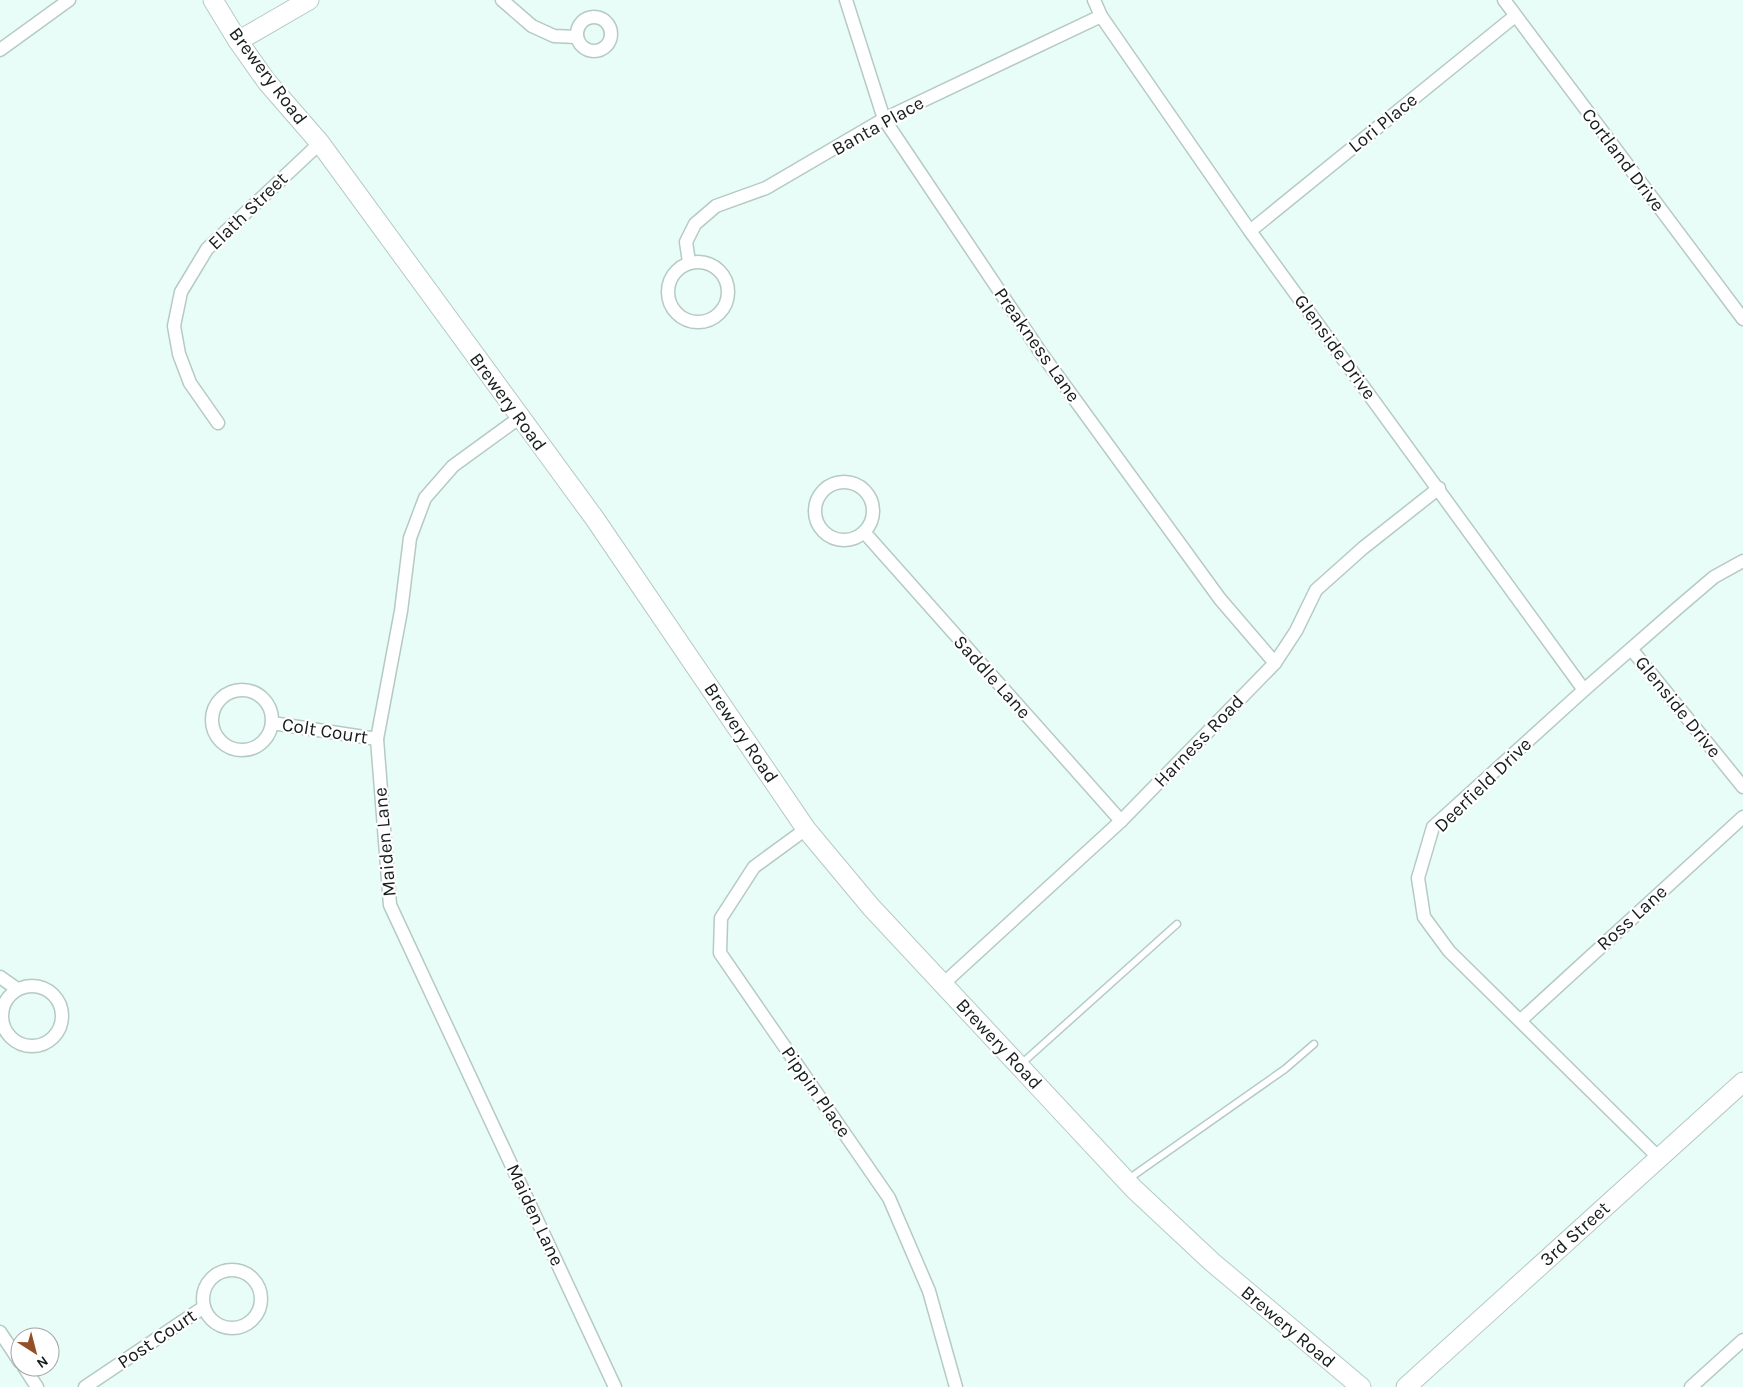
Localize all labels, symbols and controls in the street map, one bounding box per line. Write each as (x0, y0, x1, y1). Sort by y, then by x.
street label: Brewery Road (224, 23, 312, 129)
street label: Lori Place (1344, 89, 1422, 157)
street label: Banta Place (828, 92, 928, 160)
street label: Cortland Drive (1577, 104, 1669, 216)
street label: Elath Street (204, 168, 292, 254)
street label: Preakness Lane (989, 284, 1085, 406)
street label: Glenside Drive (1290, 290, 1380, 404)
street label: Brewery Road (465, 349, 551, 455)
street label: Saddle Lane (949, 631, 1035, 723)
street label: Glenside Drive (1630, 652, 1726, 762)
street label: Brewery Road (699, 679, 783, 787)
street label: Harness Road (1150, 690, 1248, 792)
street label: Colt Court (281, 713, 369, 749)
street label: Deerfield Drive (1430, 733, 1536, 837)
street label: Maiden Lane (369, 786, 401, 898)
street label: Ross Lane (1592, 881, 1672, 955)
street label: Brewery Road (951, 994, 1047, 1094)
street label: Pippin Place (777, 1042, 855, 1142)
street label: Maiden Lane (502, 1161, 568, 1269)
street label: 3rd Street (1536, 1197, 1614, 1271)
street label: Brewery Road (1237, 1281, 1339, 1373)
street label: Post Court (114, 1305, 200, 1373)
north arrow (10, 1327, 60, 1377)
text: N (33, 1352, 51, 1372)

